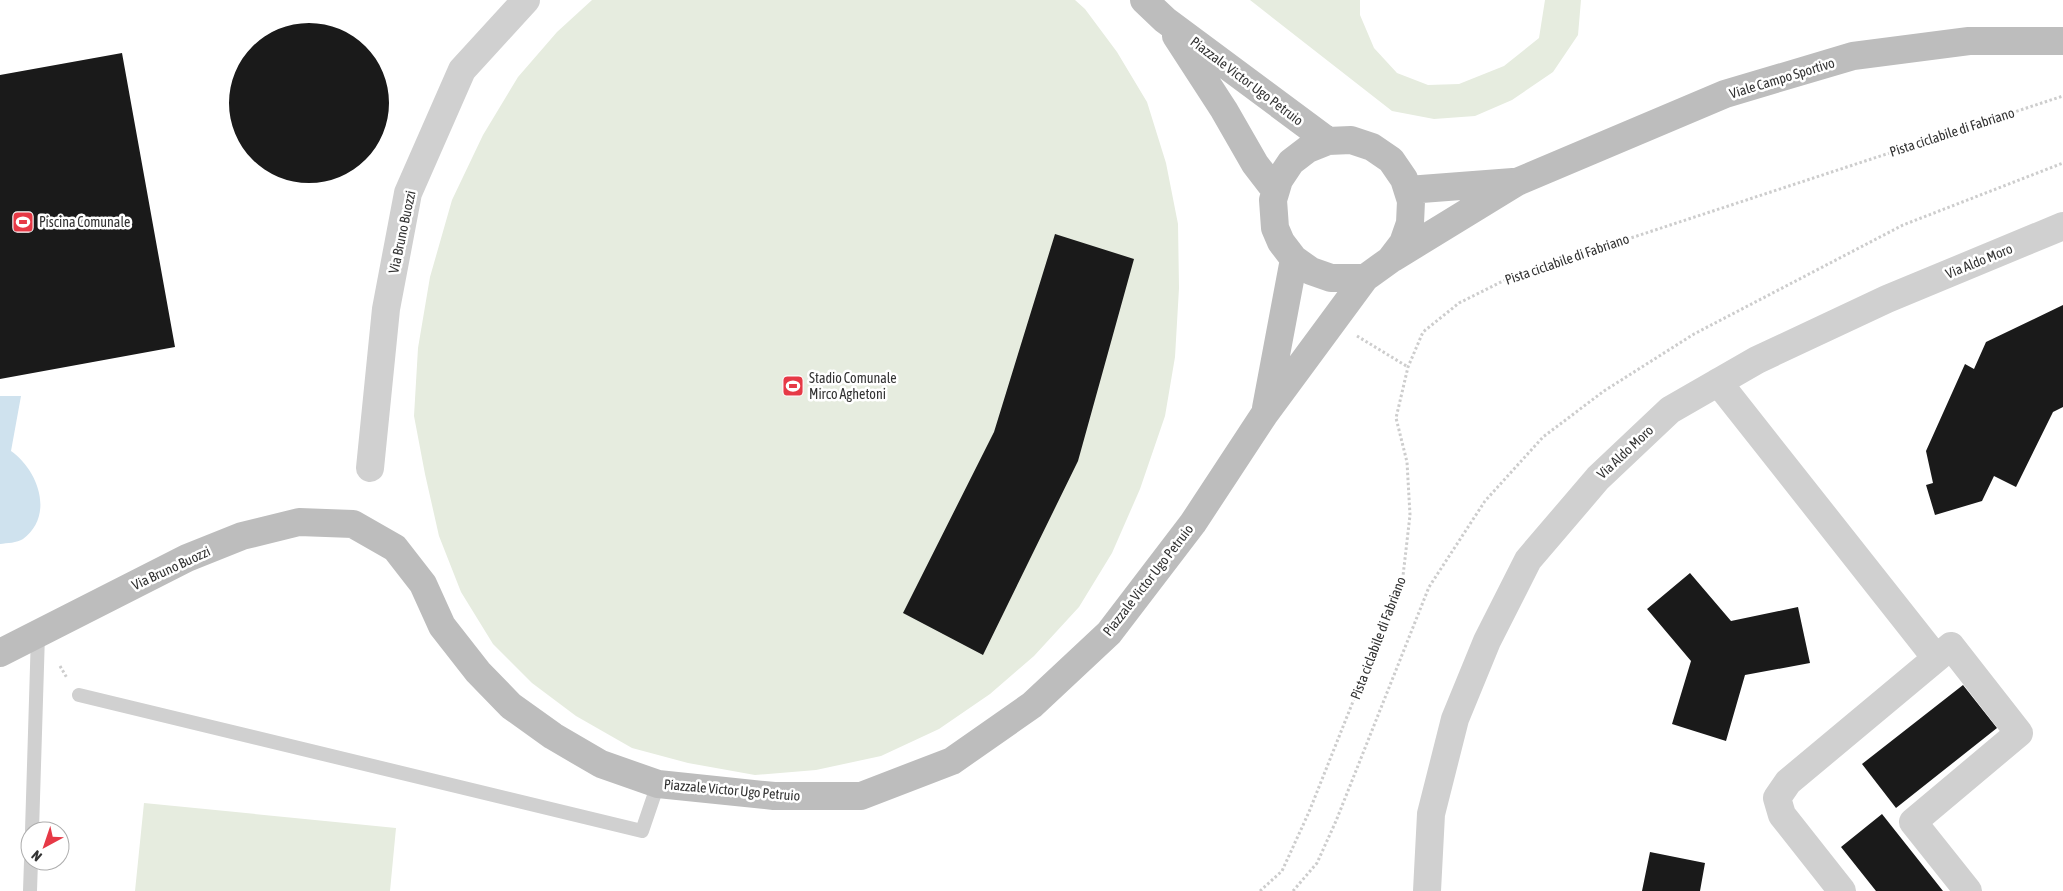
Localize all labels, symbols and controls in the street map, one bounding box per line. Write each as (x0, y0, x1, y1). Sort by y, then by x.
street label: Piazzale Victor Ugo Petruio (1188, 33, 1306, 129)
street label: Viale Campo Sportivo (1728, 54, 1836, 102)
street label: Pista ciclabile di Fabriano (1888, 104, 2016, 160)
street label: Via Bruno Buozzi (385, 189, 419, 275)
sports icon: Piscina Comunale (11, 210, 35, 234)
place label: Piscina Comunale (39, 214, 130, 230)
street label: Pista ciclabile di Fabriano (1503, 230, 1631, 288)
street label: Via Aldo Moro (1943, 240, 2015, 282)
place label: Stadio Comunale Mirco Aghetoni (809, 370, 897, 402)
sports icon: Stadio Comunale Mirco Aghetoni (781, 374, 805, 398)
street label: Via Aldo Moro (1594, 422, 1656, 482)
street label: Piazzale Victor Ugo Petruio (1100, 521, 1196, 639)
street label: Via Bruno Buozzi (129, 543, 213, 593)
street label: Pista ciclabile di Fabriano (1347, 574, 1409, 702)
street label: Piazzale Victor Ugo Petruio (663, 776, 801, 804)
north arrow (20, 821, 70, 871)
text: N (28, 847, 45, 865)

